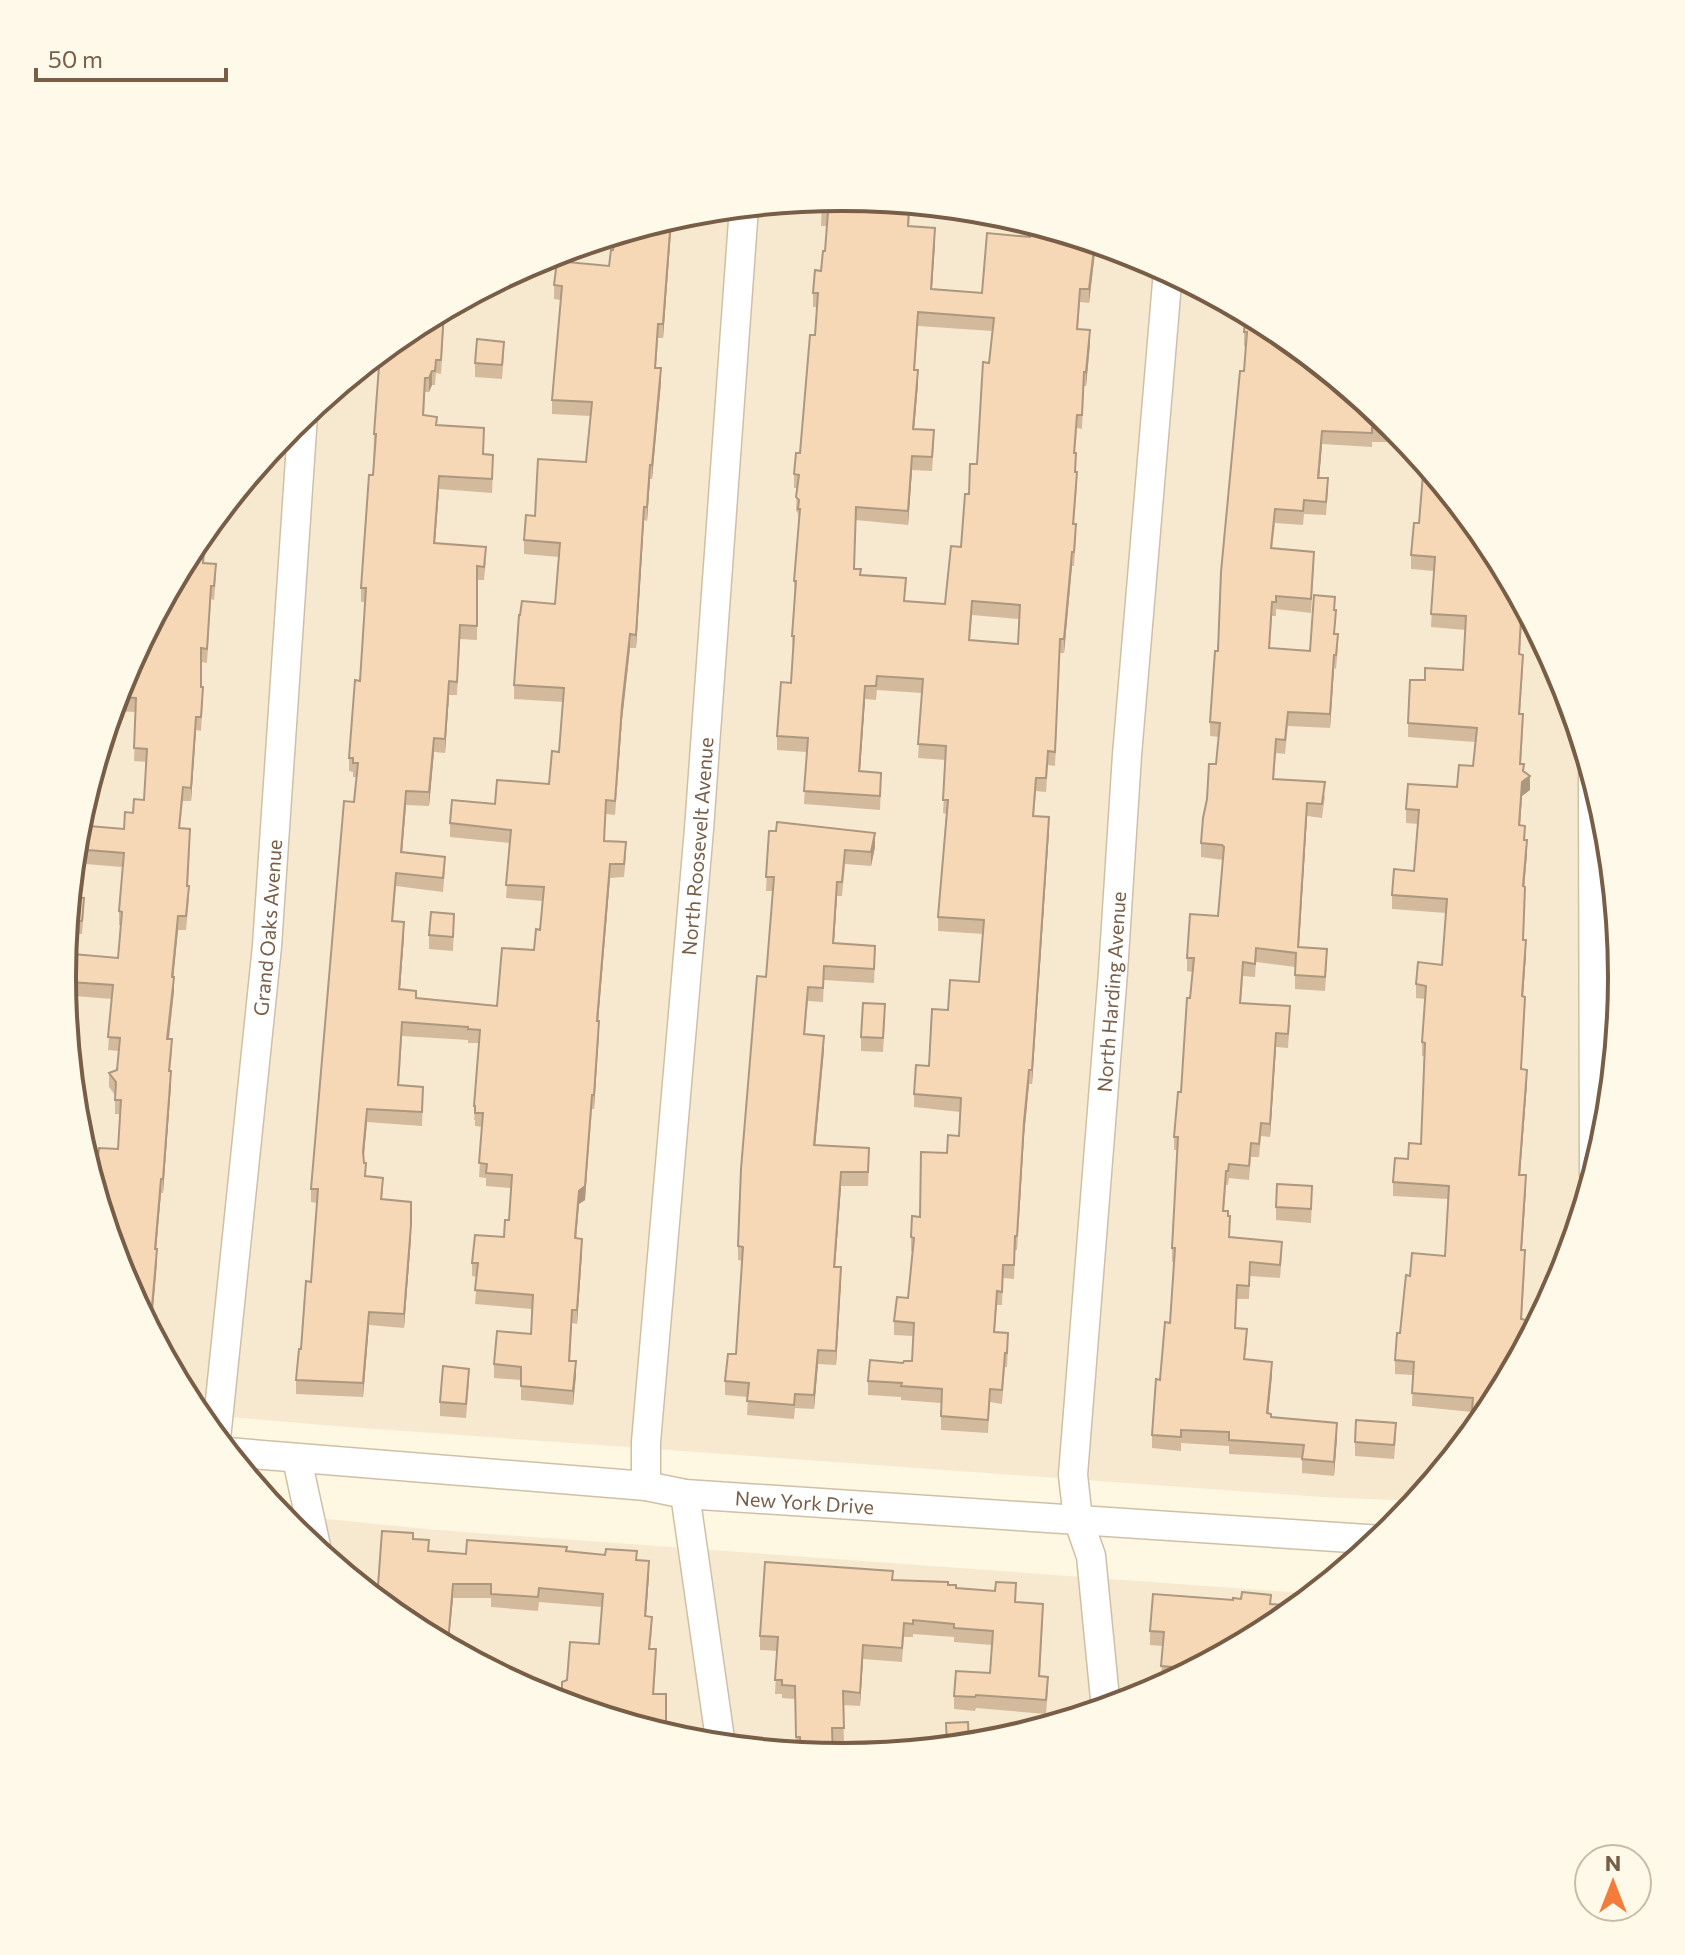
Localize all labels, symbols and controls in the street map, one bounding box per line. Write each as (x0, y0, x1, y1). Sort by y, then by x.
scale bar (36, 32, 226, 82)
text: 50 m (48, 44, 103, 73)
street label: North Roosevelt Avenue (676, 736, 718, 956)
street label: Grand Oaks Avenue (248, 838, 286, 1017)
street label: North Harding Avenue (1091, 891, 1130, 1093)
street label: New York Drive (734, 1485, 875, 1518)
north arrow (1573, 1843, 1653, 1923)
text: N (1605, 1849, 1621, 1876)

